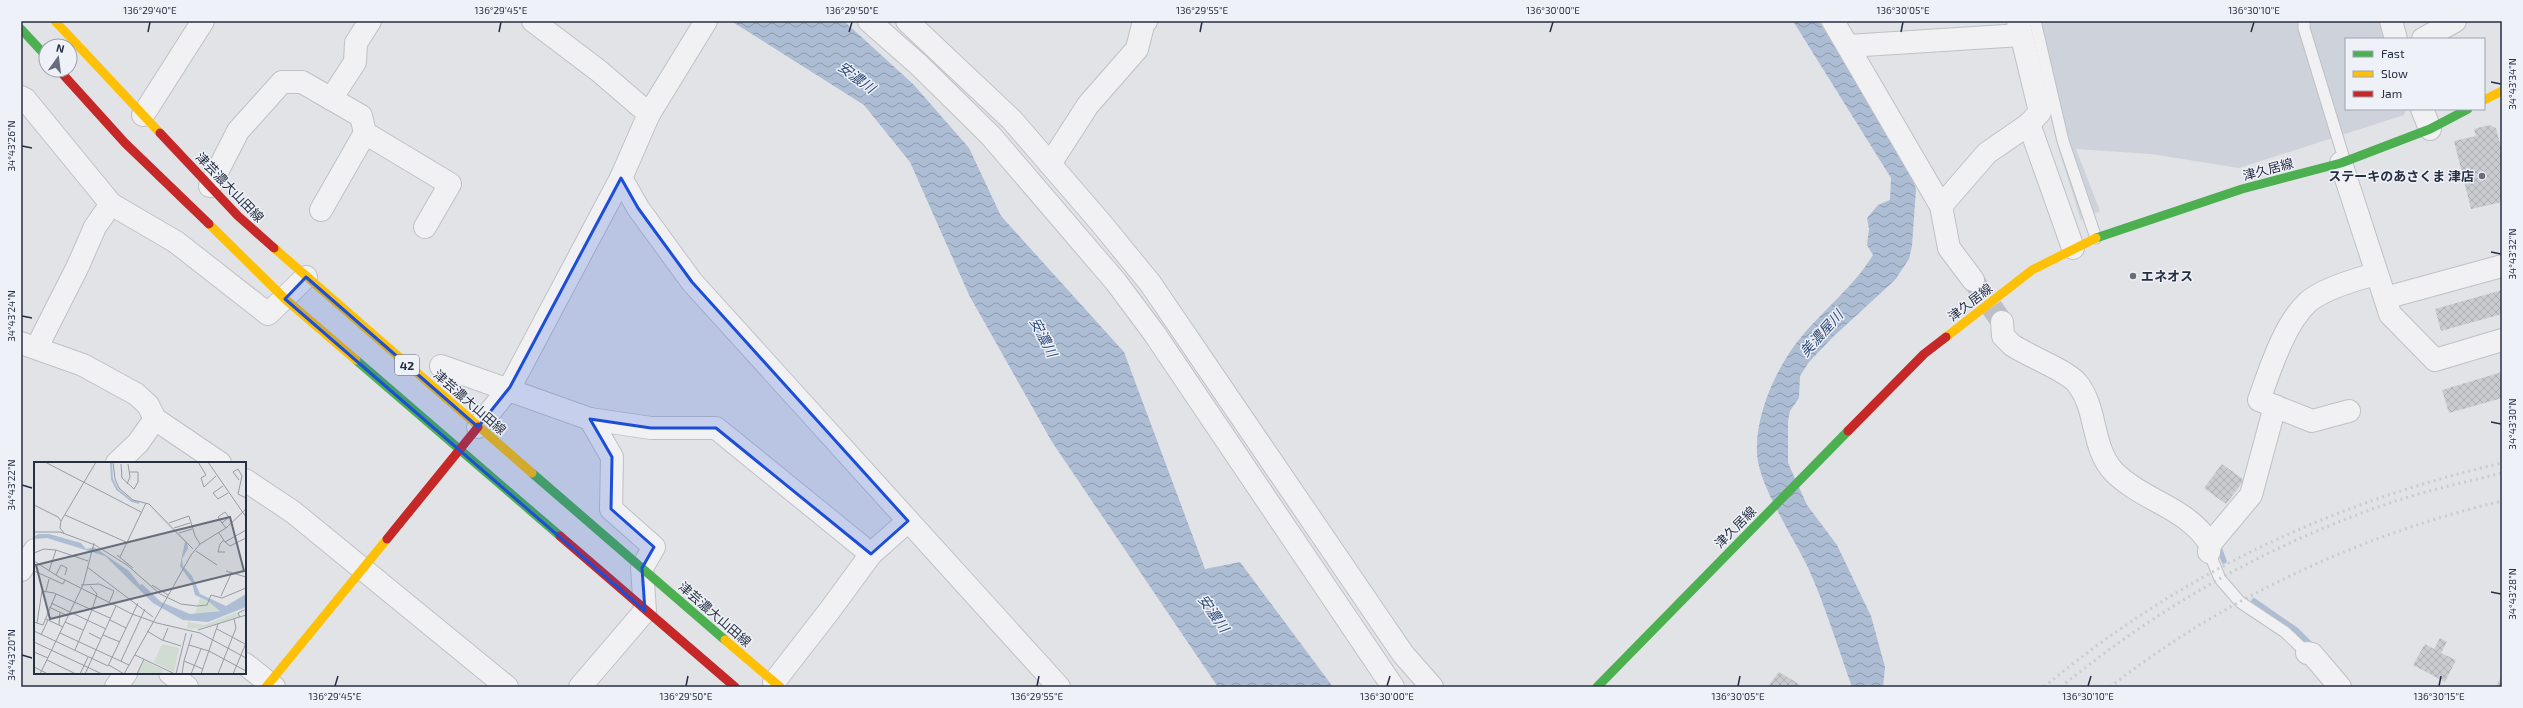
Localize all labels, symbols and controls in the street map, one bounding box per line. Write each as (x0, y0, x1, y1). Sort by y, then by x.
text: 136°29'40"E (123, 4, 177, 16)
text: 136°29'45"E (475, 4, 528, 16)
text: 136°29'50"E (826, 4, 879, 16)
text: 136°29'55"E (1176, 4, 1228, 16)
text: 136°30'00"E (1526, 4, 1580, 16)
text: 136°30'05"E (1876, 4, 1930, 16)
text: 136°30'10"E (2228, 4, 2280, 16)
north arrow (38, 38, 78, 78)
legend (2345, 38, 2485, 110)
text: N (55, 41, 66, 55)
text: Fast (2381, 46, 2405, 60)
water label: 安濃川 (835, 58, 880, 98)
text: 34°43'34"N (2506, 58, 2518, 110)
text: Slow (2381, 66, 2408, 80)
text: Jam (2381, 86, 2402, 100)
text: 34°43'26"N (5, 120, 17, 172)
street label: 津芸濃大山田線 (193, 149, 267, 225)
street label: 津久居線 (2241, 155, 2295, 183)
place label: ステーキのあさくま 津店 (2328, 168, 2474, 184)
marker: ステーキのあさくま 津店 (2477, 171, 2487, 181)
text: 34°43'32"N (2506, 229, 2518, 279)
place label: エネオス (2141, 268, 2193, 284)
marker: エネオス (2128, 271, 2138, 281)
street label: 津久居線 (1945, 280, 1995, 324)
text: 34°43'24"N (5, 290, 17, 342)
water label: 美濃屋川 (1796, 305, 1847, 359)
water label: 安濃川 (1027, 314, 1062, 361)
road number: 42 (395, 355, 419, 375)
street label: 津芸濃大山田線 (430, 366, 510, 438)
text: 34°43'30"N (2506, 398, 2518, 450)
text: 34°43'22"N (5, 460, 17, 510)
inset map (34, 462, 246, 674)
street label: 津久居線 (1711, 503, 1759, 551)
text: 34°43'28"N (2506, 568, 2518, 620)
street label: 津芸濃大山田線 (675, 578, 755, 650)
water label: 安濃川 (1195, 591, 1234, 637)
text: 34°43'20"N (5, 629, 17, 681)
text: 136°29'45"E (309, 690, 362, 702)
text: 136°29'50"E (660, 690, 713, 702)
text: 136°29'55"E (1011, 690, 1063, 702)
text: 136°30'00"E (1360, 690, 1414, 702)
text: 136°30'05"E (1711, 690, 1765, 702)
text: 136°30'10"E (2062, 690, 2114, 702)
text: 136°30'15"E (2413, 690, 2465, 702)

